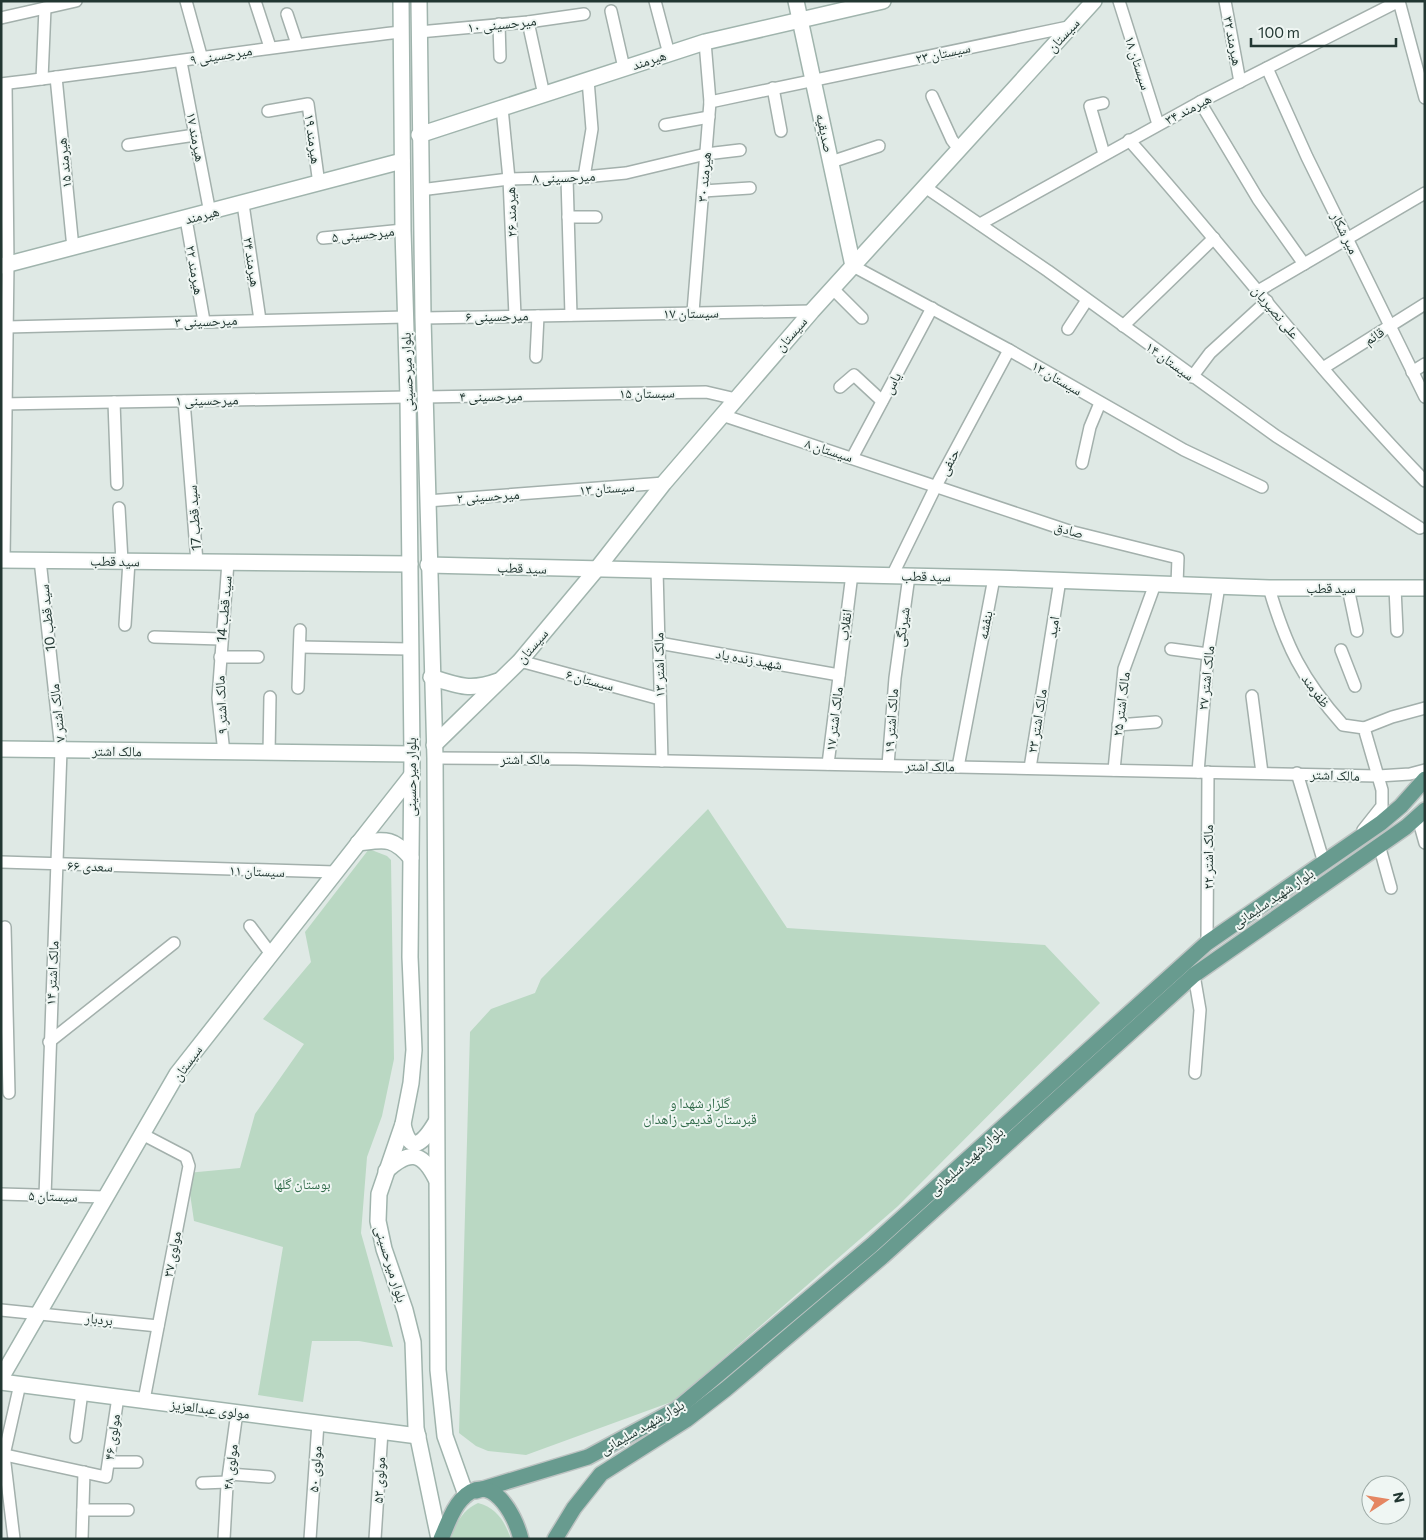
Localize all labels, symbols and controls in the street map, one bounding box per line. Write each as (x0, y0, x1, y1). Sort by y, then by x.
street label: میرحسینی ۱۰ (467, 11, 537, 37)
street label: سیستان (1043, 14, 1083, 56)
street label: هیرمند ۳۲ (1219, 15, 1247, 67)
scale bar (1251, 15, 1396, 47)
text: 100 m (1258, 23, 1300, 41)
street label: سیستان ۱۸ (1121, 34, 1155, 92)
street label: سیستان ۲۳ (914, 38, 972, 68)
street label: میرحسینی ۹ (188, 41, 254, 69)
street label: هیرمند (630, 46, 668, 74)
street label: هیرمند ۳۴ (1162, 89, 1214, 129)
street label: هیرمند ۱۷ (182, 111, 210, 163)
street label: صدیقیه (813, 112, 838, 154)
street label: هیرمند ۱۹ (301, 113, 325, 165)
street label: هیرمند ۱۵ (52, 137, 76, 189)
street label: هیرمند ۳۰ (693, 151, 715, 203)
street label: میرحسینی ۸ (532, 167, 596, 187)
street label: هیرمند ۲۶ (501, 187, 521, 237)
street label: هیرمند (183, 202, 221, 228)
street label: میر شکار (1327, 208, 1363, 257)
street label: میرحسینی ۵ (331, 222, 395, 246)
street label: هیرمند ۲۴ (239, 236, 265, 288)
street label: هیرمند ۲۲ (182, 244, 208, 296)
street label: علی نصیریان (1248, 281, 1304, 343)
street label: سیستان ۱۷ (663, 304, 719, 322)
street label: میرحسینی ۶ (465, 306, 529, 326)
street label: میرحسینی ۳ (174, 311, 238, 331)
street label: سیستان (771, 313, 811, 355)
street label: قائم (1360, 323, 1388, 350)
street label: بلوار میرحسینی (397, 332, 417, 412)
street label: سیستان ۱۴ (1142, 337, 1198, 385)
street label: سیستان ۱۲ (1028, 356, 1086, 400)
street label: یاس (879, 369, 905, 397)
street label: سیستان ۱۵ (619, 384, 675, 402)
street label: میرحسینی ۴ (459, 386, 523, 406)
street label: میرحسینی ۱ (175, 390, 239, 410)
street label: سیستان ۸ (803, 434, 855, 466)
street label: حنفی (934, 445, 964, 479)
street label: سیستان ۱۳ (579, 477, 635, 499)
street label: سید قطب 17 (183, 485, 205, 551)
street label: میرحسینی ۲ (456, 485, 520, 507)
street label: صادق (1052, 517, 1086, 543)
street label: سید قطب (90, 552, 140, 570)
street label: سید قطب (497, 558, 547, 577)
street label: سید قطب (901, 567, 951, 585)
street label: سید قطب 14 (212, 575, 235, 643)
street label: سید قطب (1306, 579, 1356, 596)
street label: سید قطب 10 (35, 584, 59, 653)
street label: شیرنگی (890, 606, 914, 648)
street label: انقلاب (834, 608, 855, 642)
street label: بنفشه (973, 609, 996, 641)
street label: امید (1042, 615, 1063, 639)
street label: سیستان (512, 625, 552, 667)
street label: مالک اشتر ۱۳ (649, 632, 669, 698)
street label: شهید زنده یاد (714, 644, 784, 674)
street label: مالک اشتر ۲۷ (1194, 645, 1218, 711)
street label: سیستان ۶ (564, 665, 616, 695)
street label: مالک اشتر ۲۵ (1108, 671, 1134, 737)
street label: ظفرمند (1298, 671, 1334, 711)
street label: مالک اشتر ۹ (210, 675, 232, 735)
street label: مالک اشتر ۷ (45, 683, 69, 743)
street label: مالک اشتر ۱۷ (821, 686, 847, 752)
street label: مالک اشتر ۱۹ (880, 688, 902, 754)
street label: مالک اشتر ۲۳ (1023, 688, 1051, 754)
street label: بلوار میرحسینی (402, 737, 420, 817)
street label: مالک اشتر (91, 742, 142, 760)
street label: مالک اشتر (499, 750, 550, 768)
street label: مالک اشتر (904, 757, 955, 775)
street label: مالک اشتر (1309, 765, 1360, 785)
street label: مالک اشتر ۲۲ (1199, 825, 1217, 889)
street label: سعدی ۶۶ (67, 856, 113, 876)
street label: سیستان ۱۱ (229, 861, 285, 881)
street label: بلوار شهید سلیمانی (1229, 864, 1317, 932)
street label: مالک اشتر ۱۴ (41, 940, 63, 1006)
street label: سیستان (168, 1041, 206, 1085)
park label: گلزار شهدا و قبرستان قدیمی زاهدان (643, 1094, 757, 1128)
street label: بلوار شهید سلیمانی (925, 1123, 1007, 1199)
park label: بوستان گلها (273, 1175, 331, 1193)
street label: سیستان ۵ (28, 1186, 78, 1206)
street label: بلوار میرحسینی (371, 1223, 411, 1305)
street label: مولوی ۳۷ (159, 1230, 185, 1278)
street label: بردبار (83, 1308, 114, 1329)
street label: مولوی عبدالعزیز (168, 1395, 251, 1423)
street label: بلوار شهید سلیمانی (597, 1395, 688, 1458)
street label: مولوی ۴۶ (100, 1413, 124, 1461)
street label: مولوی ۴۸ (218, 1443, 242, 1491)
street label: مولوی ۵۰ (304, 1445, 326, 1493)
street label: مولوی ۵۲ (369, 1456, 389, 1504)
north arrow (1361, 1475, 1411, 1525)
text: N (1390, 1490, 1409, 1504)

